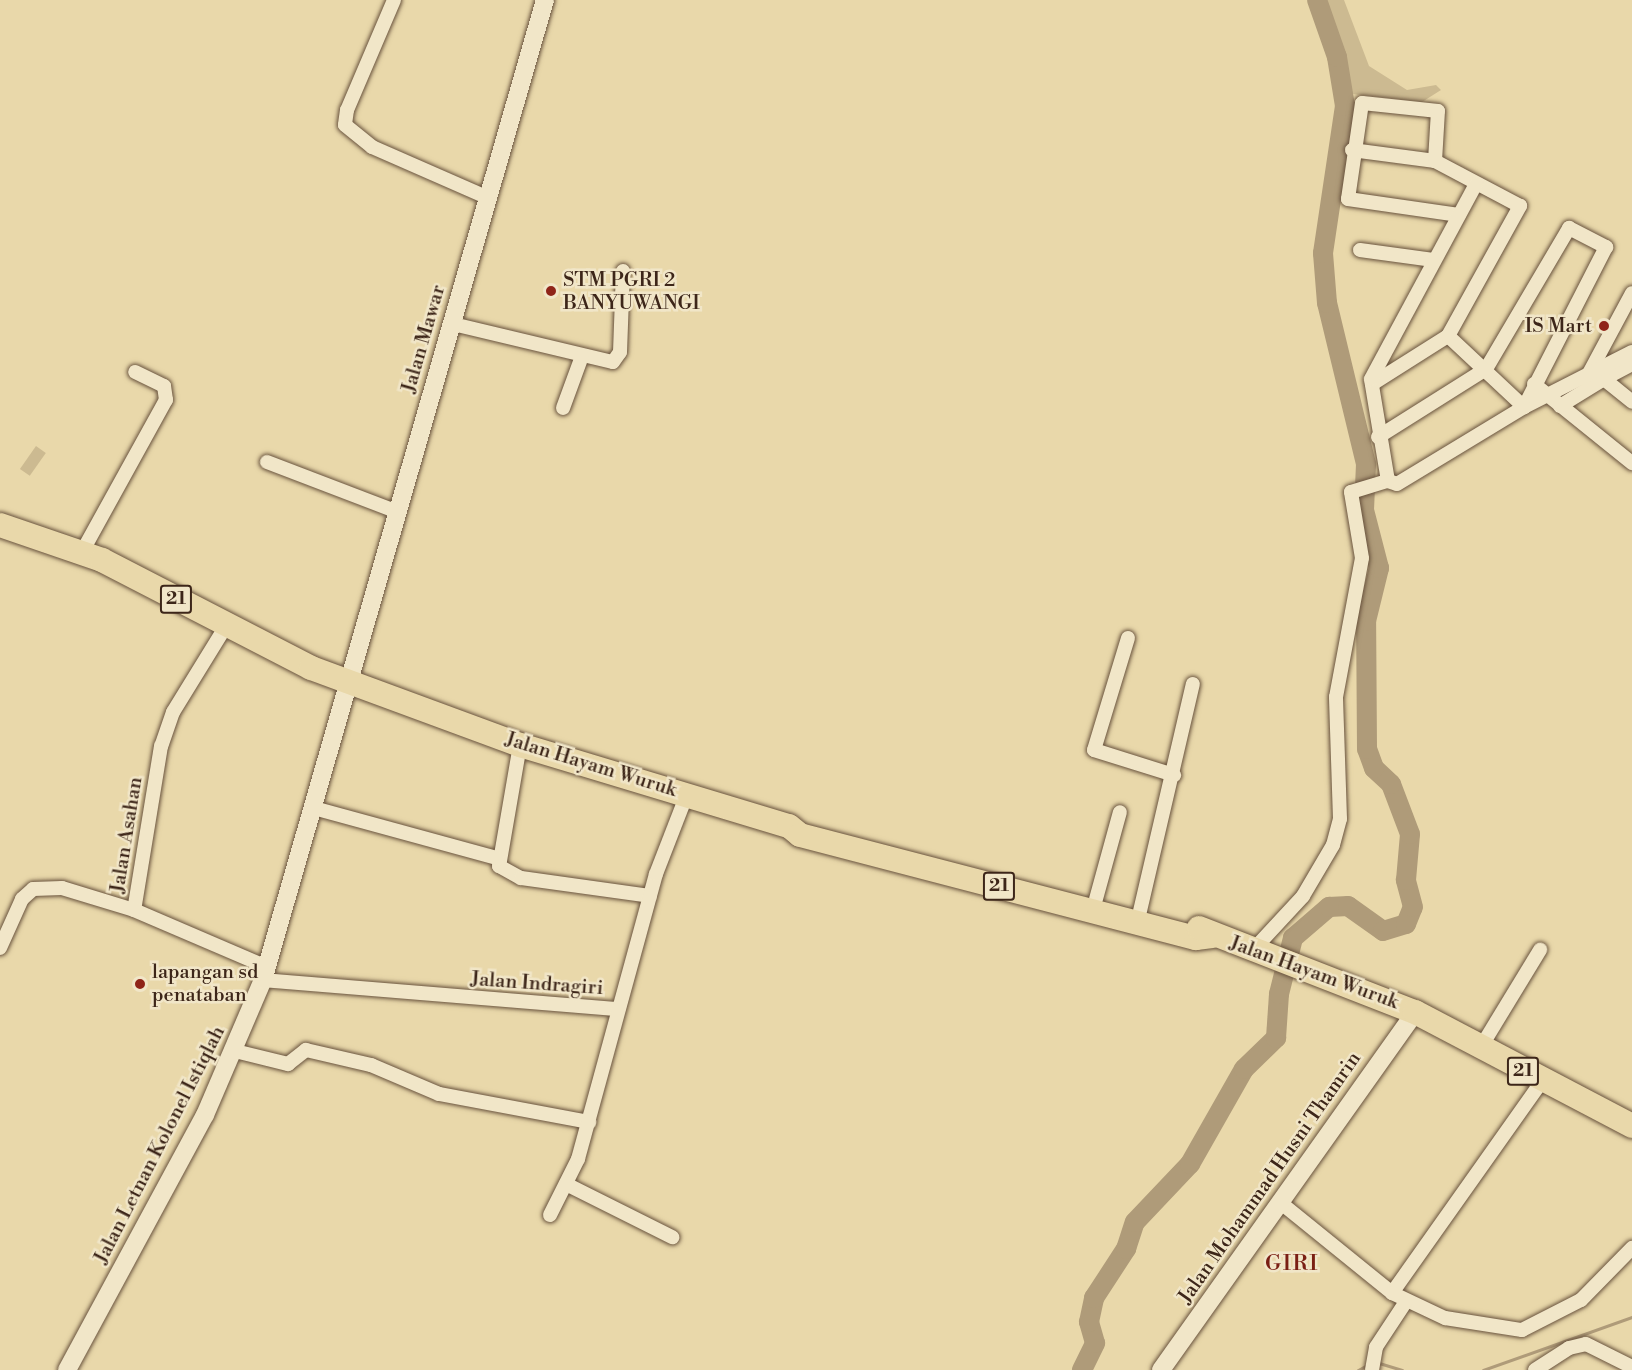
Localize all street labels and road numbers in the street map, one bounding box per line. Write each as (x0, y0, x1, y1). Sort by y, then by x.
street label: Jalan Mawar (397, 282, 451, 396)
road number: 21 (160, 584, 192, 614)
street label: Jalan Hayam Wuruk (502, 728, 680, 802)
street label: Jalan Asahan (106, 775, 148, 895)
road number: 21 (982, 871, 1016, 901)
street label: Jalan Hayam Wuruk (1226, 931, 1402, 1015)
street label: Jalan Indragiri (470, 967, 604, 1001)
street label: Jalan Letnan Kolonel Istiqlah (89, 1022, 231, 1268)
street label: Jalan Mohammad Husni Thamrin (1174, 1047, 1366, 1309)
road number: 21 (1506, 1056, 1540, 1086)

